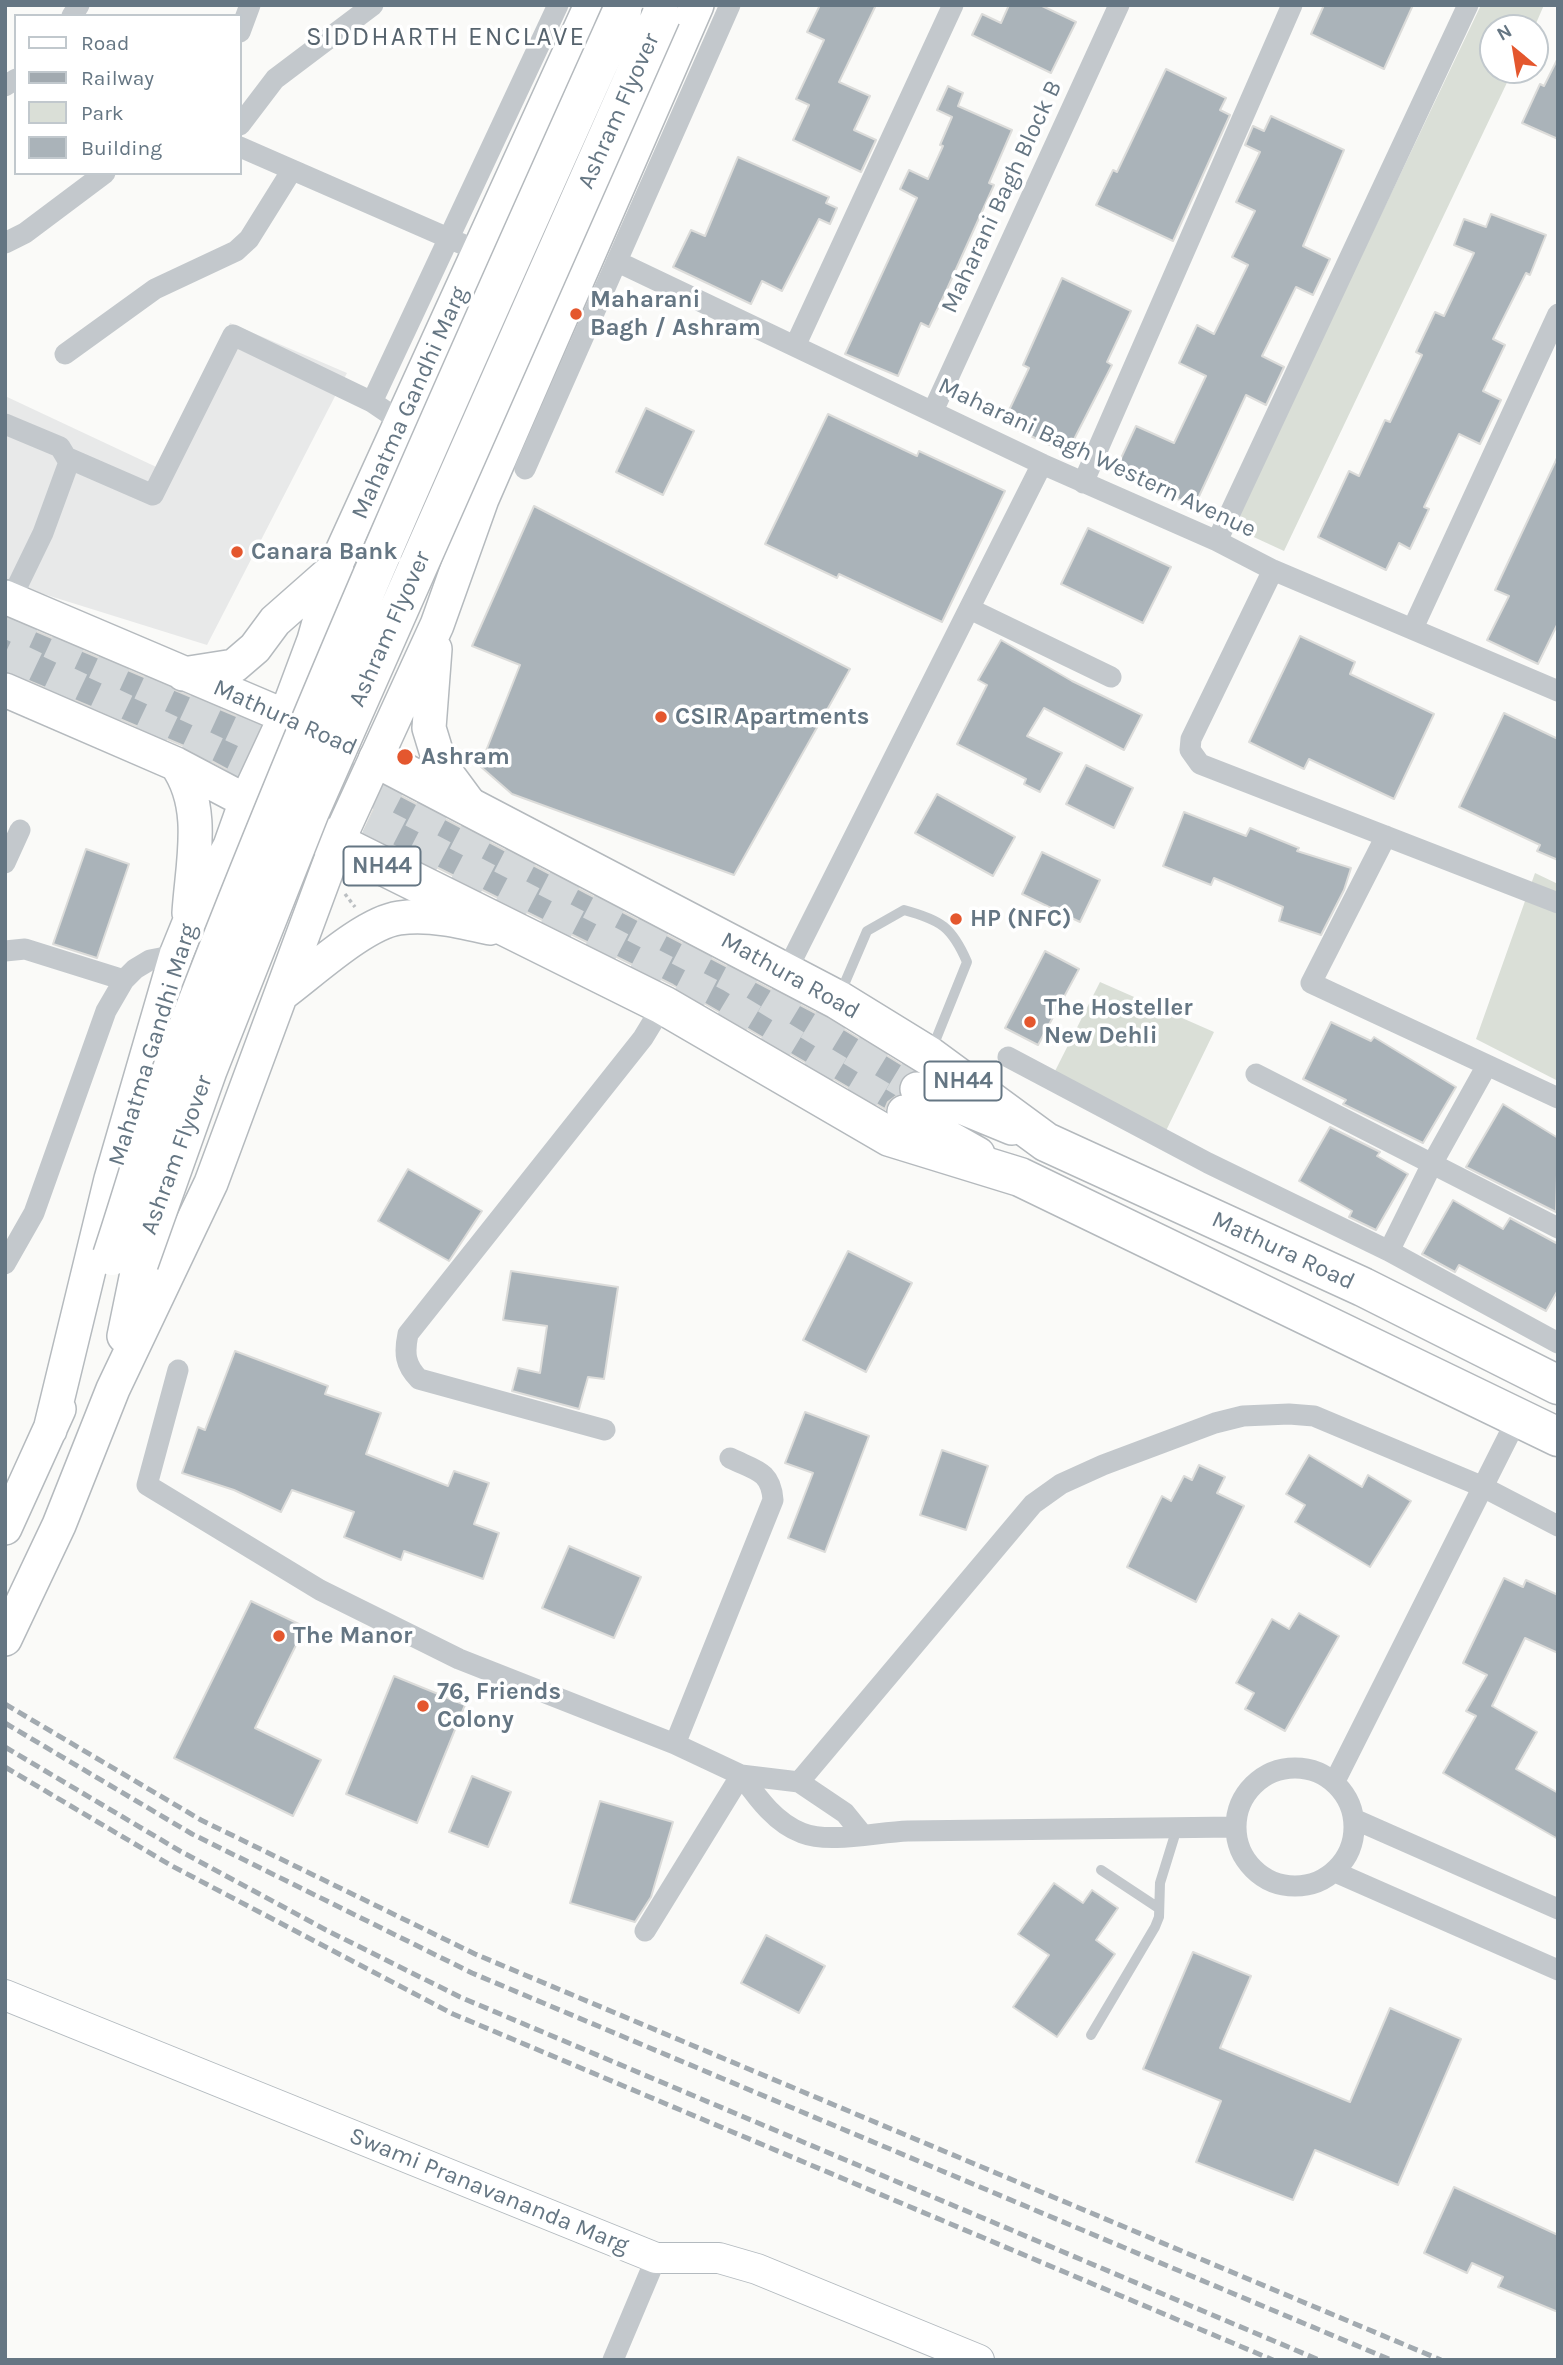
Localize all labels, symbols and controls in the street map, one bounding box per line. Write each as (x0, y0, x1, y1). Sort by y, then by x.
legend (14, 14, 242, 175)
north arrow (1479, 14, 1549, 84)
text: N (1493, 20, 1516, 45)
district label: SIDDHARTH ENCLAVE (308, 22, 584, 54)
street label: Ashram Flyover (572, 29, 666, 193)
text: Road (81, 31, 129, 55)
text: Railway (81, 66, 154, 90)
street label: Maharani Bagh Block B (935, 76, 1069, 318)
text: Park (81, 101, 124, 125)
text: Building (81, 136, 162, 160)
street label: Mahatma Gandhi Marg (346, 282, 474, 524)
place label: Maharani Bagh / Ashram (590, 286, 761, 342)
marker: Maharani Bagh / Ashram (568, 306, 584, 322)
street label: Maharani Bagh Western Avenue (934, 372, 1260, 544)
place label: Canara Bank (251, 538, 398, 566)
marker: Canara Bank (229, 544, 245, 560)
street label: Ashram Flyover (343, 547, 437, 711)
street label: Mathura Road (209, 673, 361, 763)
place label: CSIR Apartments (675, 703, 869, 731)
marker: CSIR Apartments (653, 709, 669, 725)
place label: Ashram (421, 743, 510, 771)
marker: Ashram (395, 747, 415, 767)
road number: NH44 (344, 846, 420, 886)
place label: HP (NFC) (970, 905, 1072, 933)
marker: HP (NFC) (948, 911, 964, 927)
street label: Mahatma Gandhi Marg (102, 920, 204, 1170)
street label: Mathura Road (715, 926, 865, 1026)
place label: The Hosteller New Dehli (1044, 994, 1193, 1050)
marker: The Hosteller New Dehli (1022, 1014, 1038, 1030)
road number: NH44 (925, 1062, 1002, 1100)
street label: Ashram Flyover (135, 1071, 219, 1239)
street label: Mathura Road (1207, 1205, 1359, 1297)
place label: The Manor (293, 1622, 412, 1650)
marker: The Manor (271, 1628, 287, 1644)
place label: 76, Friends Colony (437, 1678, 561, 1734)
marker: 76, Friends Colony (415, 1698, 431, 1714)
street label: Swami Pranavananda Marg (345, 2122, 633, 2260)

